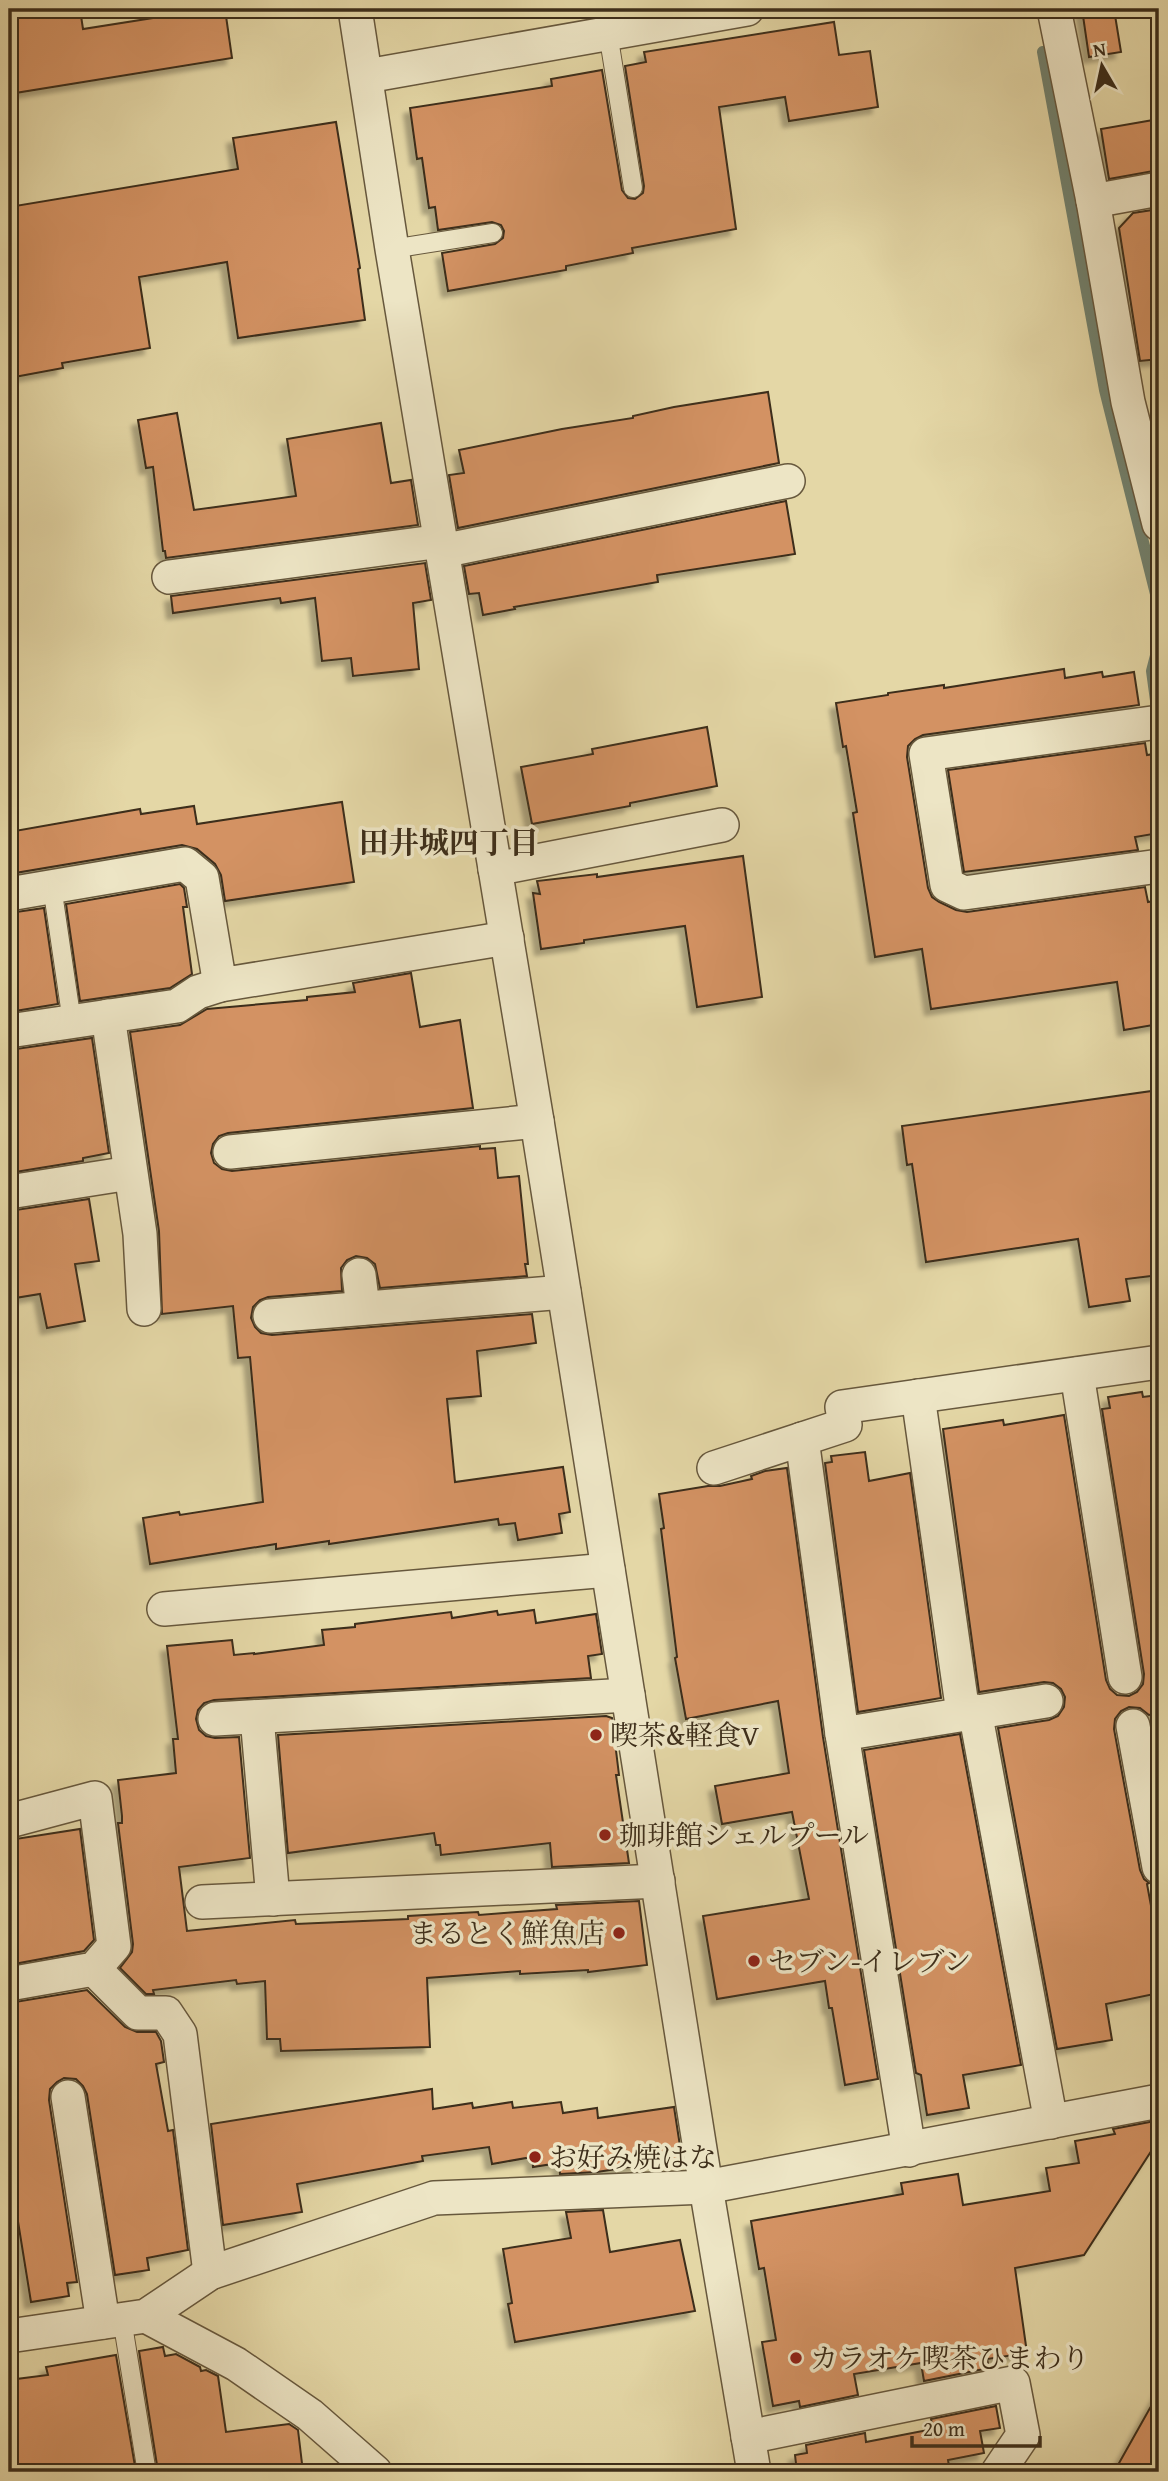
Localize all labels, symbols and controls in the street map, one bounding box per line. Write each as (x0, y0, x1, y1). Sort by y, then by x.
north arrow (1066, 32, 1136, 102)
text: N (1091, 34, 1108, 64)
district label: 田井城四丁目 (359, 820, 539, 864)
place label: 喫茶&軽食V (610, 1714, 759, 1755)
marker: 喫茶&軽食V (588, 1727, 604, 1743)
place label: 珈琲館シェルプール (619, 1814, 869, 1855)
marker: 珈琲館シェルプール (597, 1827, 613, 1843)
place label: まるとく鮮魚店 (409, 1912, 605, 1953)
marker: まるとく鮮魚店 (611, 1925, 627, 1941)
place label: セブン-イレブン (768, 1940, 971, 1981)
marker: セブン-イレブン (746, 1953, 762, 1969)
place label: お好み焼はな (549, 2136, 717, 2177)
marker: お好み焼はな (527, 2149, 543, 2165)
place label: カラオケ喫茶ひまわり (810, 2337, 1089, 2378)
marker: カラオケ喫茶ひまわり (788, 2350, 804, 2366)
scale bar (912, 2404, 1040, 2448)
text: 20 m (923, 2413, 965, 2444)

